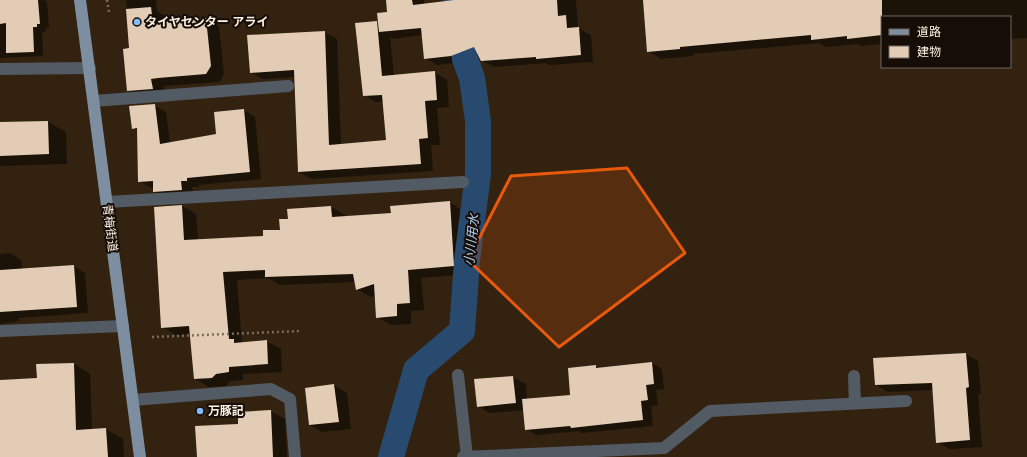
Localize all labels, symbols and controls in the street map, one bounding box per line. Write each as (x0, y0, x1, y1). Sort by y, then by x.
place label: タイヤセンター アライ (145, 13, 268, 31)
legend (881, 16, 1011, 68)
marker: タイヤセンター アライ (132, 17, 142, 27)
text: 道路 (917, 23, 941, 41)
text: 建物 (917, 43, 941, 61)
street label: 青梅街道 (98, 203, 122, 253)
water label: 小川用水 (459, 211, 484, 267)
place label: 万豚記 (208, 402, 244, 420)
marker: 万豚記 (195, 406, 205, 416)

